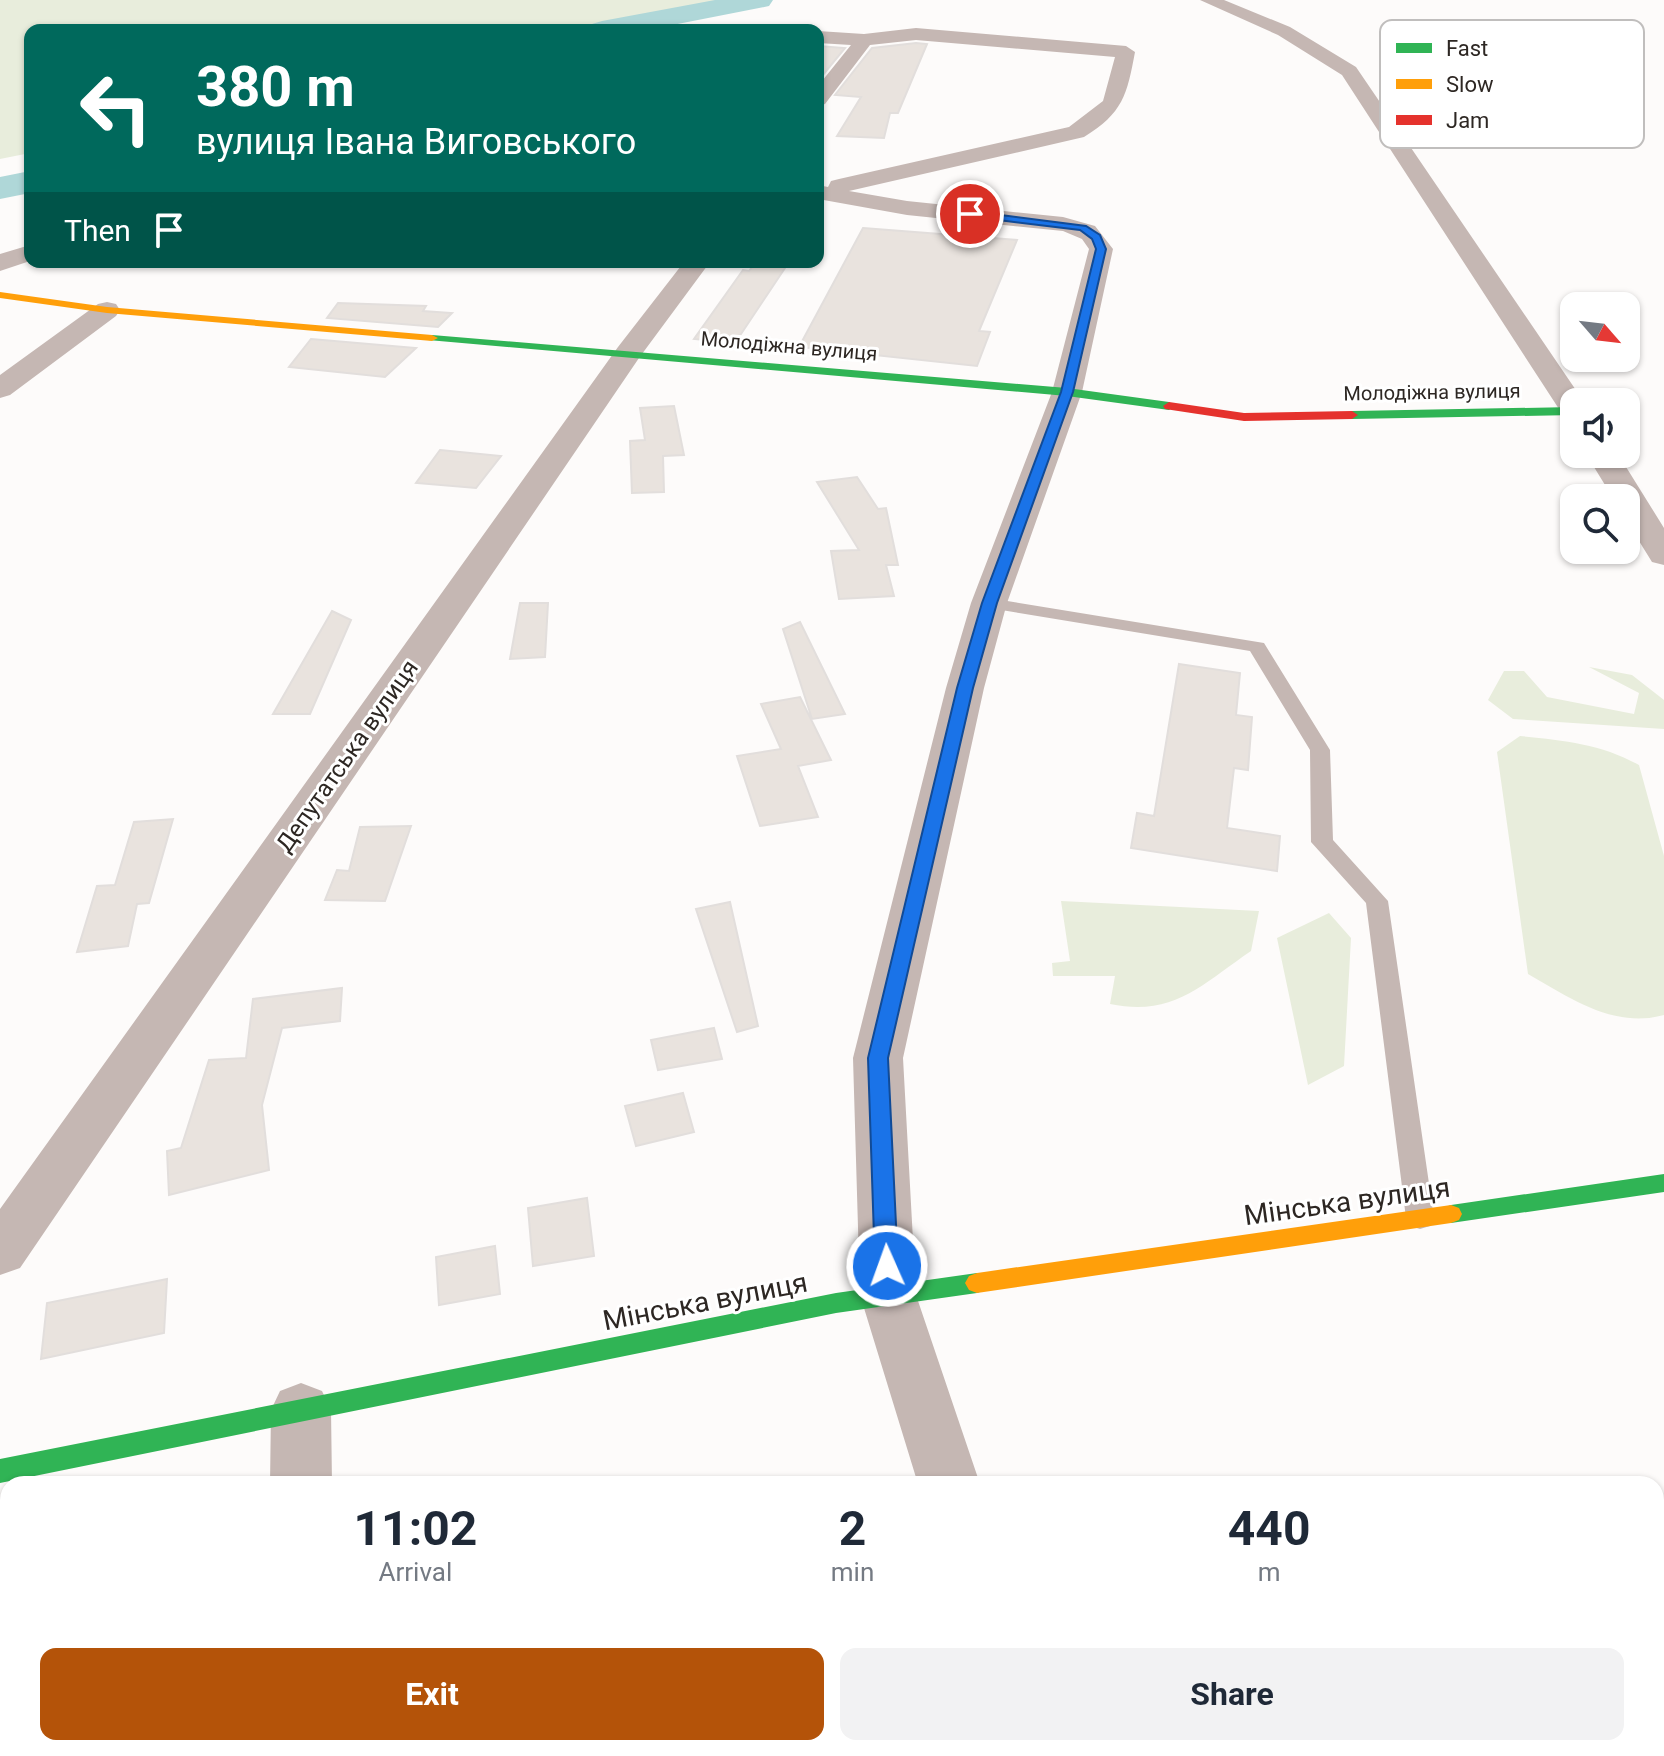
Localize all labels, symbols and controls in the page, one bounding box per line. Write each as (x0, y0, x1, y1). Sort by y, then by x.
legend (1380, 20, 1644, 148)
text: Fast (1446, 36, 1488, 61)
text: 380 m (196, 54, 355, 120)
icon: left (64, 56, 168, 160)
text: Slow (1446, 72, 1494, 97)
text: Jam (1446, 108, 1489, 133)
text: вулиця Івана Виговського (196, 121, 636, 163)
pin (936, 180, 1004, 248)
icon: arrive (948, 192, 992, 236)
icon: arrive (147, 208, 191, 252)
text: Then (64, 213, 131, 248)
north arrow (1560, 292, 1640, 372)
map controls (1560, 292, 1640, 564)
street label: Молодіжна вулиця (700, 326, 878, 366)
street label: Молодіжна вулиця (1343, 378, 1521, 406)
button: sound (1560, 388, 1640, 468)
button: search (1560, 484, 1640, 564)
street label: Депутатська вулиця (270, 655, 424, 857)
street label: Мінська вулиця (1242, 1171, 1452, 1232)
position arrow (845, 1224, 929, 1308)
street label: Мінська вулиця (600, 1265, 810, 1337)
text: 11:02 (354, 1500, 477, 1557)
text: 2 (839, 1500, 866, 1557)
text: 440 (1228, 1500, 1310, 1557)
text: Arrival (379, 1557, 452, 1587)
text: min (831, 1557, 874, 1587)
text: m (1258, 1557, 1281, 1587)
button: Exit (40, 1648, 824, 1740)
button: Share (840, 1648, 1624, 1740)

